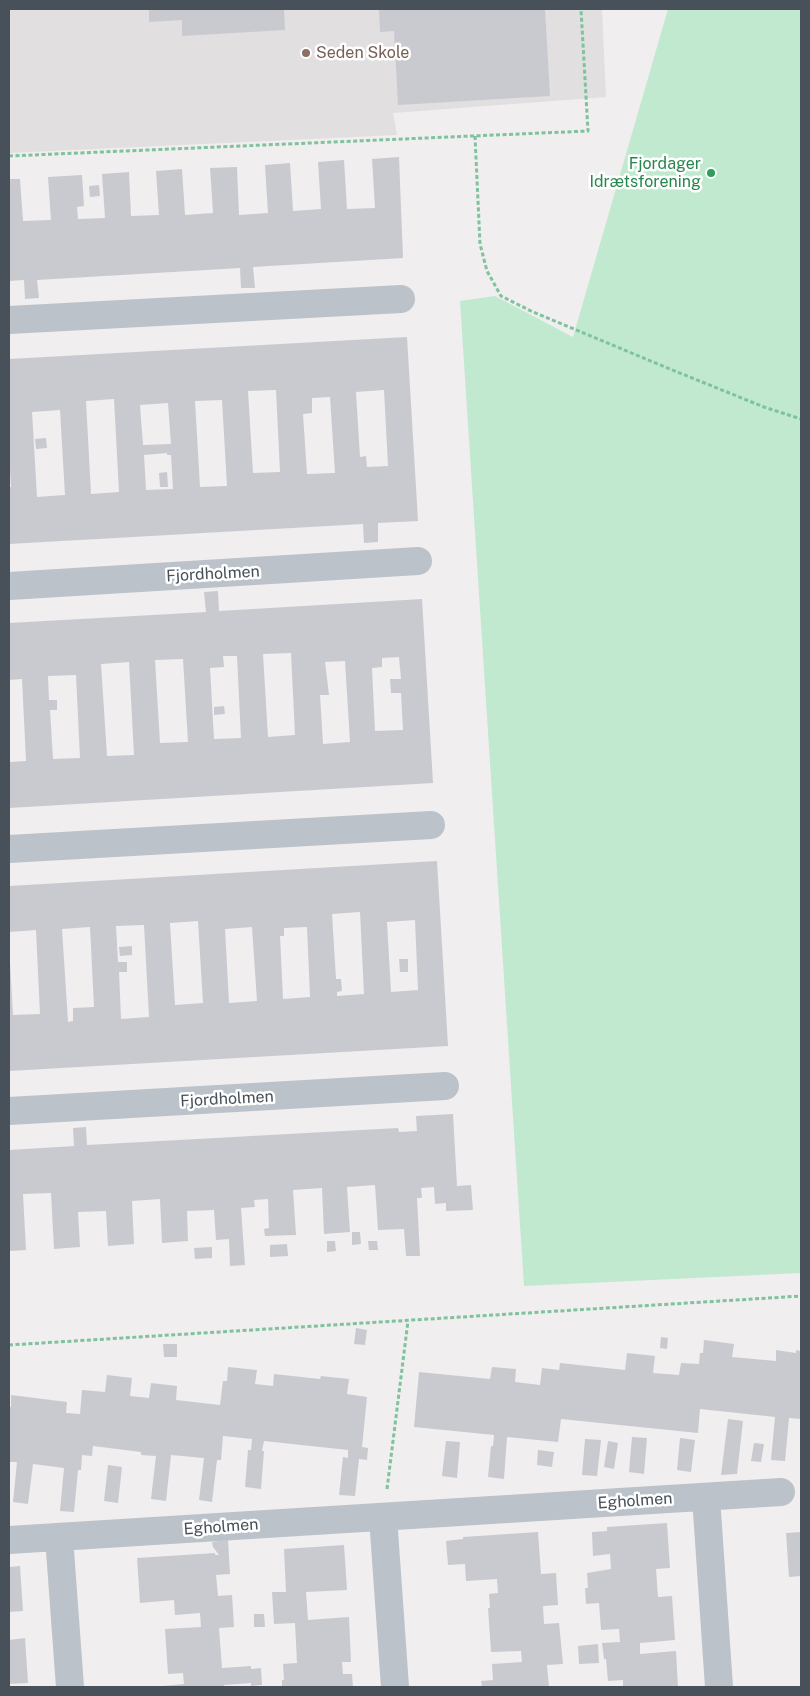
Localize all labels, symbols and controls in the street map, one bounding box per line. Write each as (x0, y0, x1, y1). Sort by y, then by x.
place label: Seden Skole (316, 43, 409, 63)
marker: Seden Skole (300, 47, 312, 59)
place label: Fjordager Idrætsforening (589, 154, 701, 192)
marker: Fjordager Idrætsforening (705, 167, 717, 179)
street label: Fjordholmen (166, 562, 260, 586)
street label: Fjordholmen (180, 1087, 274, 1111)
street label: Egholmen (597, 1489, 673, 1513)
street label: Egholmen (183, 1515, 259, 1539)

